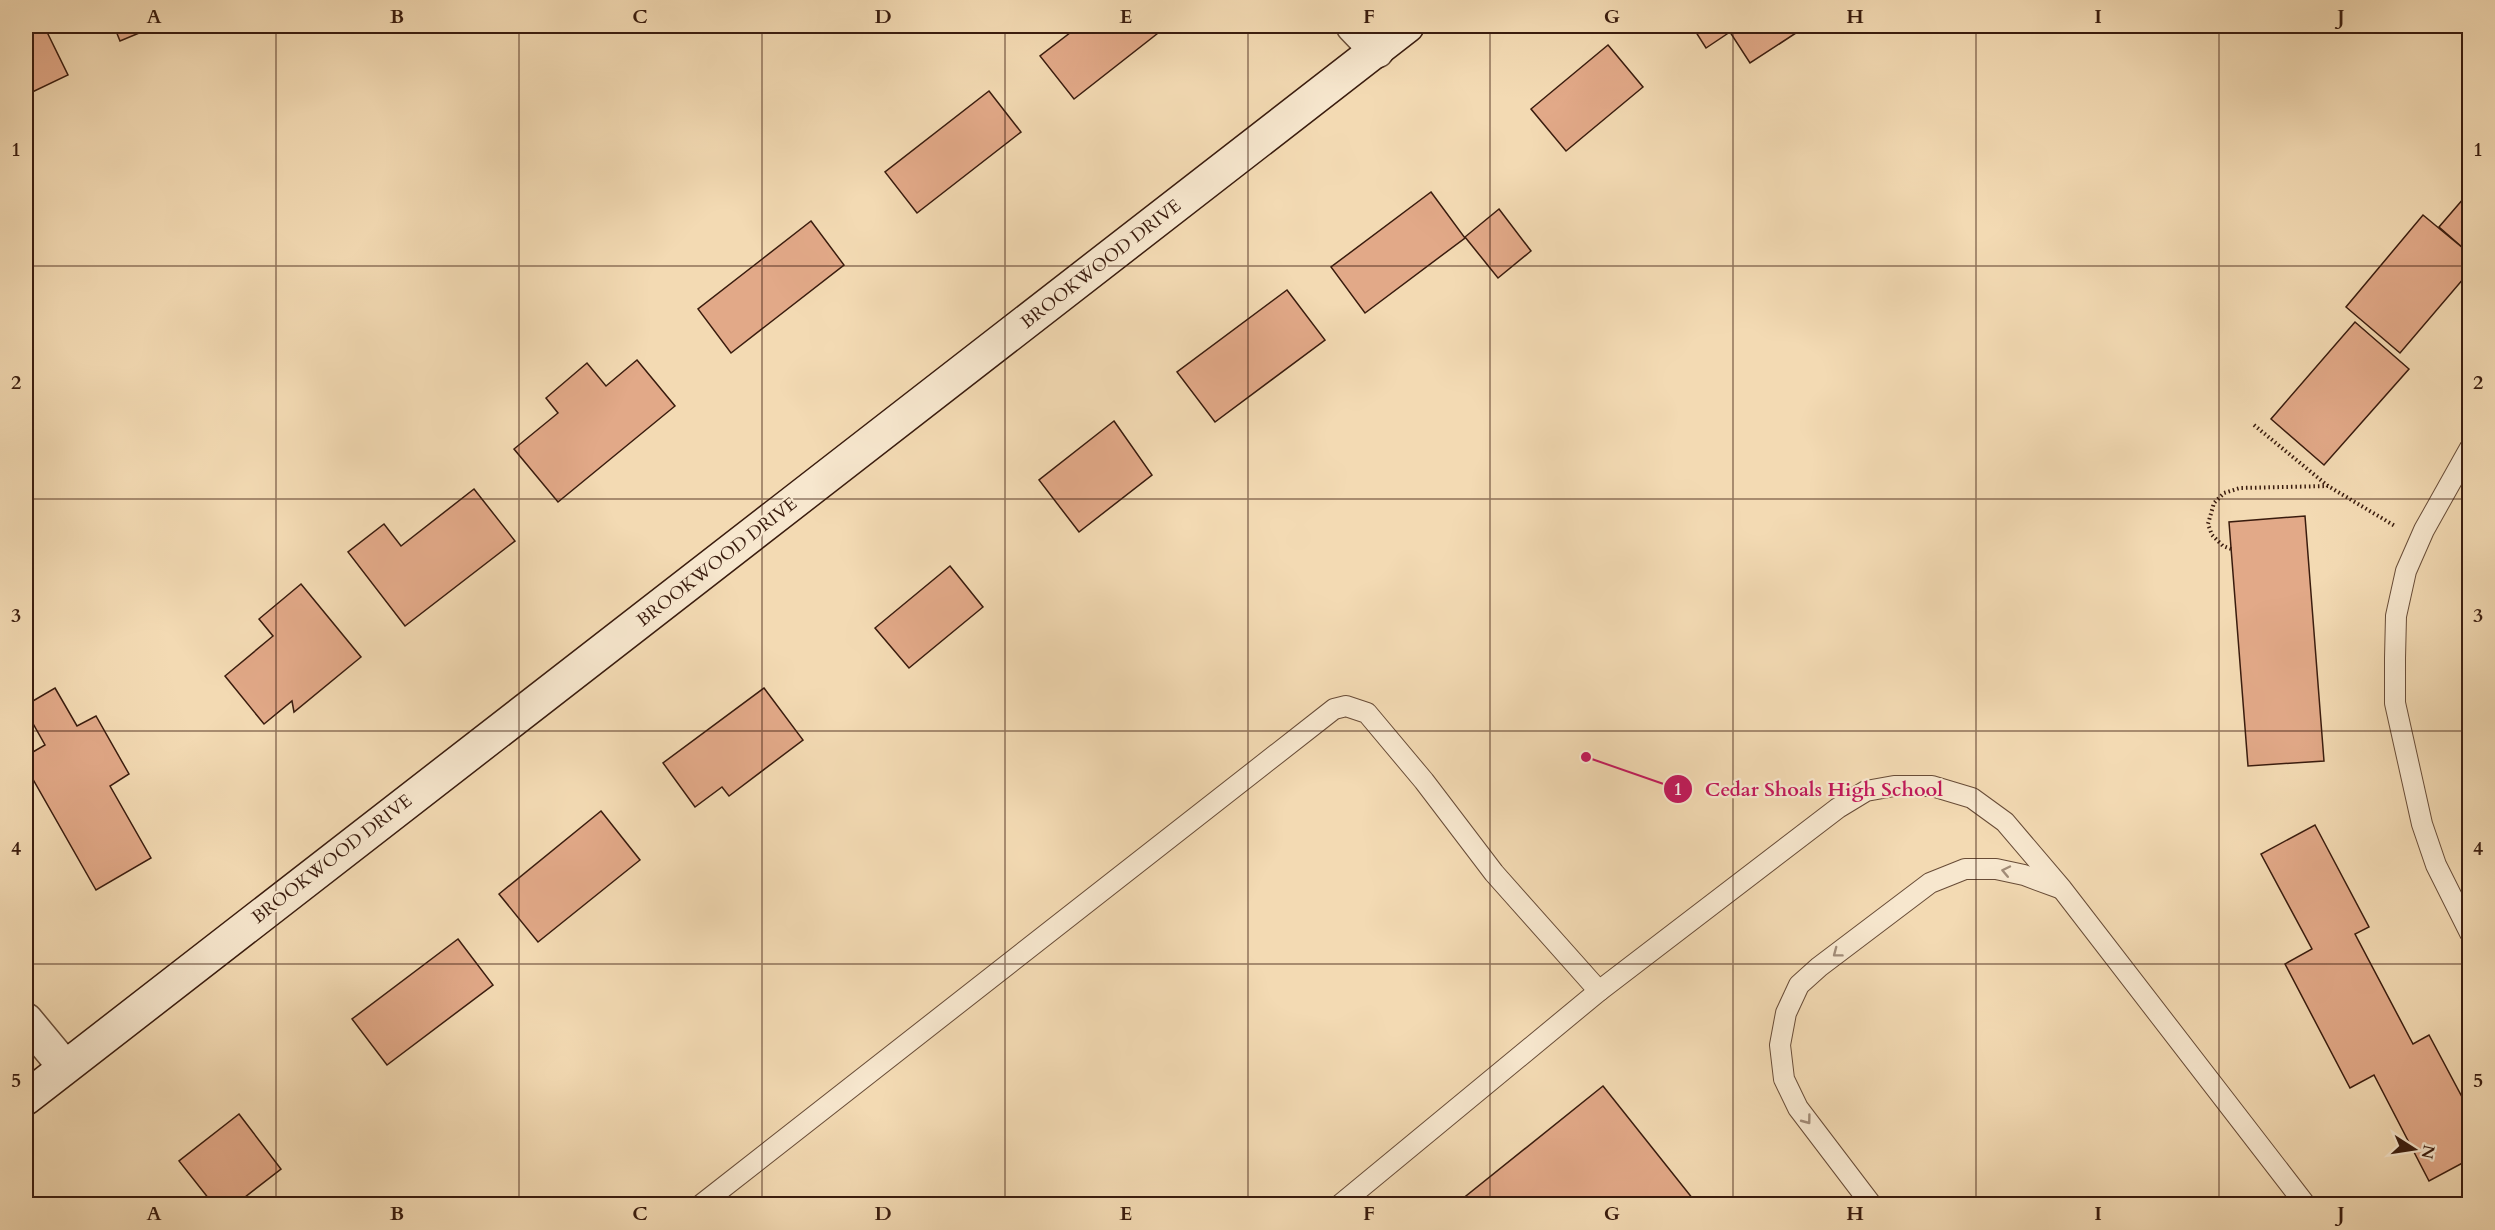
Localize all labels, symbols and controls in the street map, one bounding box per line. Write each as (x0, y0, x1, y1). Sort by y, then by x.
text: A (146, 3, 162, 30)
text: B (390, 3, 404, 30)
text: C (632, 3, 648, 30)
text: D (874, 3, 892, 30)
text: E (1120, 3, 1132, 30)
text: F (1363, 3, 1375, 30)
text: G (1604, 3, 1620, 30)
text: H (1846, 3, 1864, 30)
text: I (2094, 3, 2102, 30)
text: J (2334, 3, 2345, 30)
text: 1 (11, 136, 21, 163)
text: 1 (2473, 136, 2483, 163)
street label: BROOKWOOD DRIVE (1016, 193, 1186, 335)
text: 2 (11, 369, 21, 396)
text: 2 (2473, 369, 2483, 396)
street label: BROOKWOOD DRIVE (632, 491, 802, 633)
text: 3 (11, 602, 21, 629)
text: 3 (2473, 602, 2483, 629)
callout: Cedar Shoals High School (1663, 770, 1955, 808)
text: Cedar Shoals High School (1705, 776, 1943, 803)
text: 1 (1673, 777, 1683, 802)
street label: BROOKWOOD DRIVE (247, 788, 417, 930)
text: 4 (11, 835, 21, 862)
text: 4 (2473, 835, 2483, 862)
one-way arrow (2001, 865, 2011, 878)
one-way arrow (1833, 946, 1844, 957)
text: 5 (11, 1067, 21, 1094)
text: 5 (2473, 1067, 2483, 1094)
one-way arrow (1800, 1113, 1811, 1124)
north arrow (2384, 1119, 2444, 1179)
text: N (2415, 1143, 2440, 1161)
text: A (146, 1200, 162, 1227)
text: B (390, 1200, 404, 1227)
text: C (632, 1200, 648, 1227)
text: D (874, 1200, 892, 1227)
text: E (1120, 1200, 1132, 1227)
text: F (1363, 1200, 1375, 1227)
text: G (1604, 1200, 1620, 1227)
text: H (1846, 1200, 1864, 1227)
text: I (2094, 1200, 2102, 1227)
text: J (2334, 1200, 2345, 1227)

